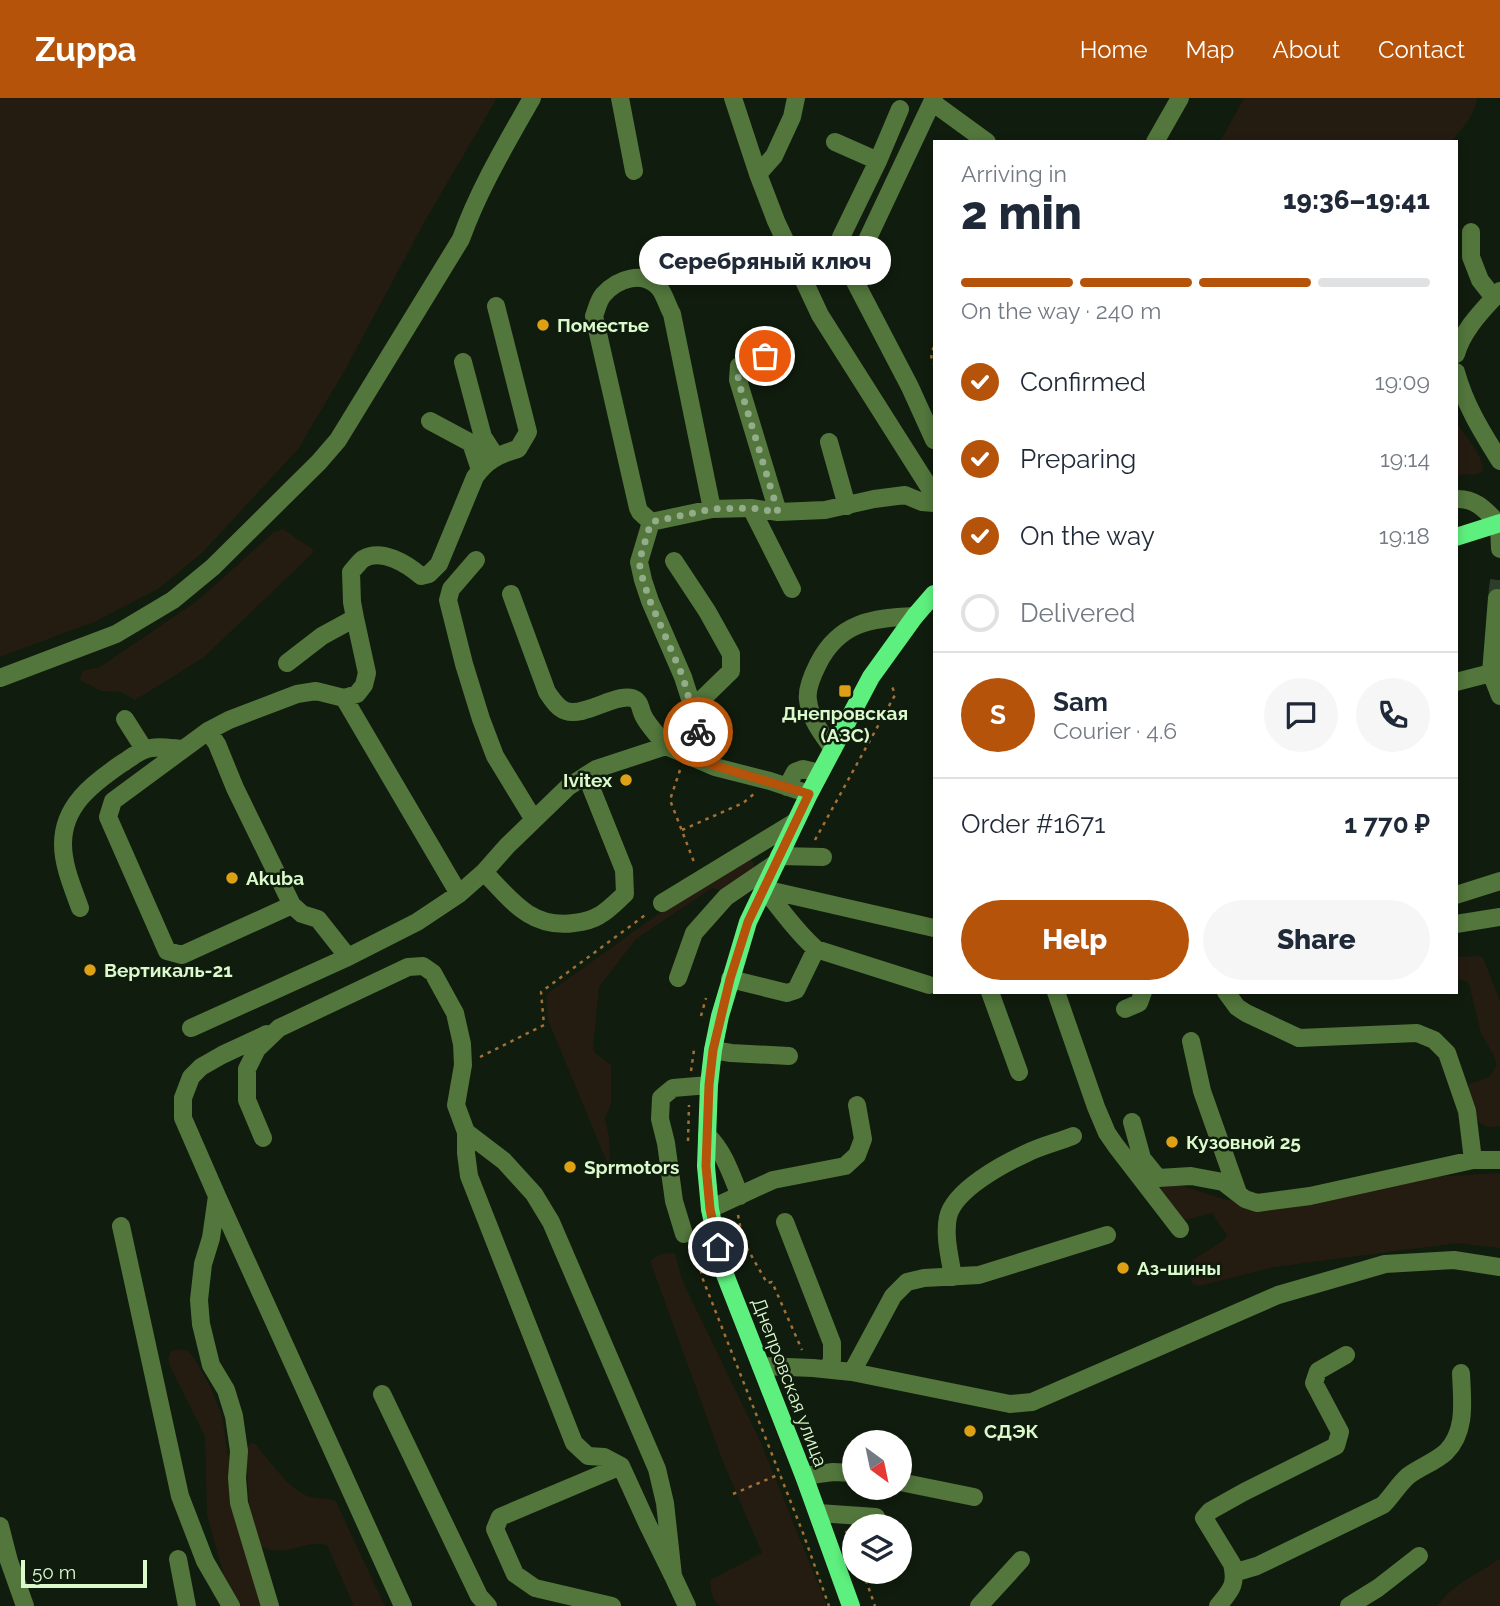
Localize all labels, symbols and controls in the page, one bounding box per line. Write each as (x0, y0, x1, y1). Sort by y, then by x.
text: Zuppa (35, 30, 137, 69)
text: Home (1080, 35, 1148, 64)
text: Map (1186, 35, 1234, 64)
text: About (1272, 35, 1340, 64)
text: Contact (1378, 35, 1465, 64)
text: Arriving in (961, 160, 1067, 187)
text: 19:36–19:41 (1283, 185, 1430, 215)
text: 2 min (961, 186, 1082, 240)
callout: Серебряный ключ (639, 237, 891, 286)
text: Серебряный ключ (659, 247, 871, 274)
text: On the way · 240 m (961, 297, 1161, 324)
place label: Поместье (557, 314, 649, 336)
marker: Поместье (535, 317, 551, 333)
pin (735, 326, 795, 386)
icon: bag (746, 337, 784, 375)
icon: check (961, 363, 999, 401)
text: Confirmed (1020, 367, 1146, 397)
text: 19:09 (1375, 368, 1430, 395)
icon: check (961, 440, 999, 478)
text: Preparing (1020, 444, 1136, 474)
text: 19:14 (1380, 445, 1430, 472)
icon: check (961, 517, 999, 555)
text: On the way (1020, 521, 1155, 551)
text: 19:18 (1379, 522, 1430, 549)
text: Delivered (1020, 598, 1135, 628)
button: chat (1264, 678, 1338, 752)
button: phone (1356, 678, 1430, 752)
marker: Днепровская (АЗС) (837, 683, 853, 699)
text: Sam (1053, 687, 1108, 717)
courier (663, 697, 733, 767)
text: S (990, 700, 1006, 730)
place label: Днепровская (АЗС) (782, 702, 908, 746)
icon: bike (679, 713, 717, 751)
text: Courier · 4.6 (1053, 717, 1177, 744)
place label: Ivitex (563, 769, 613, 791)
marker: Ivitex (618, 772, 634, 788)
text: Order #1671 (961, 809, 1105, 839)
text: 1 770 ₽ (1344, 809, 1430, 839)
place label: Akuba (246, 867, 304, 889)
marker: Akuba (224, 870, 240, 886)
button: Help (961, 900, 1189, 980)
button: Share (1203, 900, 1430, 980)
place label: Вертикаль-21 (104, 959, 233, 981)
marker: Вертикаль-21 (82, 962, 98, 978)
place label: Кузовной 25 (1186, 1131, 1301, 1153)
marker: Кузовной 25 (1164, 1134, 1180, 1150)
place label: Sprmotors (584, 1156, 679, 1178)
marker: Sprmotors (562, 1159, 578, 1175)
pin (688, 1217, 748, 1277)
icon: home (699, 1228, 737, 1266)
place label: Аз-шины (1137, 1257, 1221, 1279)
marker: Аз-шины (1115, 1260, 1131, 1276)
street label: Днепровская улица (748, 1295, 832, 1469)
place label: СДЭК (984, 1420, 1039, 1442)
marker: СДЭК (962, 1423, 978, 1439)
north arrow (842, 1430, 912, 1500)
map controls (842, 1430, 912, 1584)
button: layers (842, 1514, 912, 1584)
scale bar (21, 1557, 147, 1589)
text: 50 m (32, 1561, 76, 1583)

